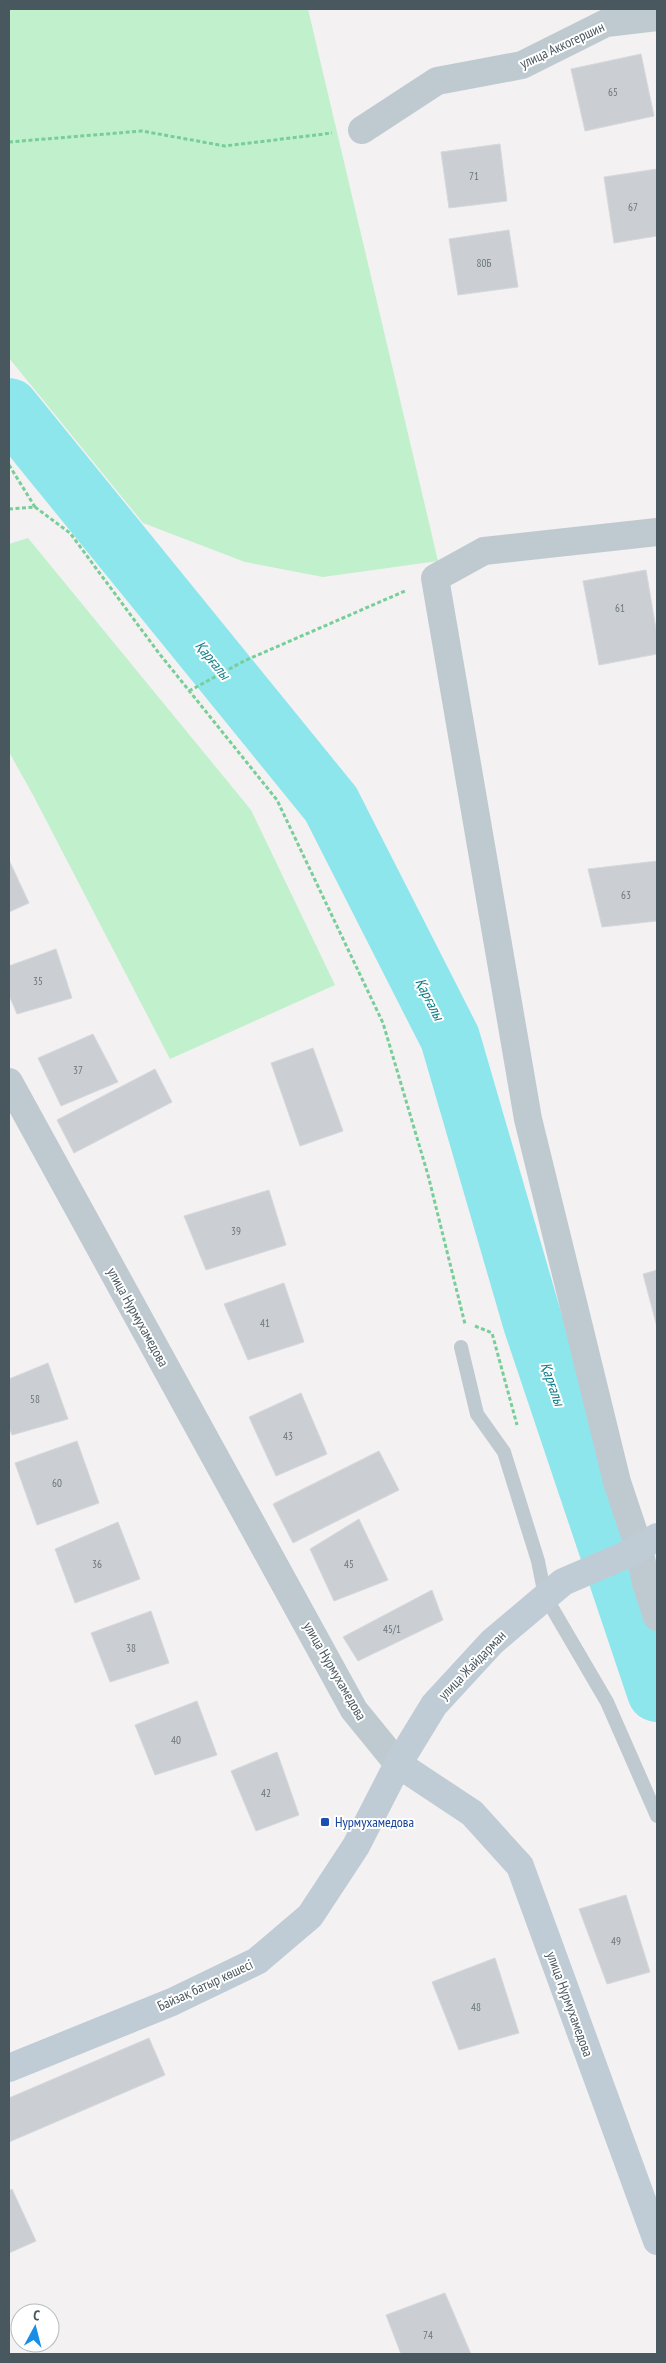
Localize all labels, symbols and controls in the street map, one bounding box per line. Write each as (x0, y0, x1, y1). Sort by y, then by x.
street label: улица Аккогершин (517, 18, 607, 72)
house number: 65 (608, 85, 618, 99)
house number: 71 (469, 169, 479, 183)
house number: 67 (628, 200, 638, 214)
house number: 80Б (477, 256, 492, 270)
house number: 61 (615, 601, 625, 615)
water label: Қарғалы (191, 637, 236, 685)
house number: 63 (621, 888, 631, 902)
house number: 35 (33, 974, 43, 988)
water label: Қарғалы (411, 975, 450, 1025)
house number: 37 (73, 1063, 83, 1077)
house number: 39 (231, 1224, 241, 1238)
street label: улица Нурмухамедова (103, 1264, 173, 1370)
house number: 41 (260, 1316, 270, 1330)
water label: Қарғалы (537, 1360, 570, 1410)
house number: 58 (30, 1392, 40, 1406)
house number: 43 (283, 1429, 293, 1443)
house number: 60 (52, 1476, 62, 1490)
house number: 36 (92, 1557, 102, 1571)
house number: 45 (344, 1557, 354, 1571)
street label: улица Нурмухамедова (300, 1619, 370, 1723)
house number: 45/1 (383, 1622, 401, 1636)
street label: улица Жайдарман (434, 1627, 510, 1703)
house number: 38 (126, 1641, 136, 1655)
house number: 40 (171, 1733, 181, 1747)
house number: 42 (261, 1786, 271, 1800)
place label: Нурмухамедова (335, 1813, 414, 1831)
marker: Нурмухамедова (319, 1816, 331, 1828)
house number: 49 (611, 1934, 621, 1948)
street label: улица Нурмухамедова (543, 1949, 597, 2059)
street label: Байзақ батыр көшесі (154, 1955, 256, 2015)
house number: 48 (471, 2000, 481, 2014)
north arrow (10, 2303, 60, 2353)
text: С (32, 2306, 41, 2324)
house number: 74 (423, 2328, 433, 2342)

